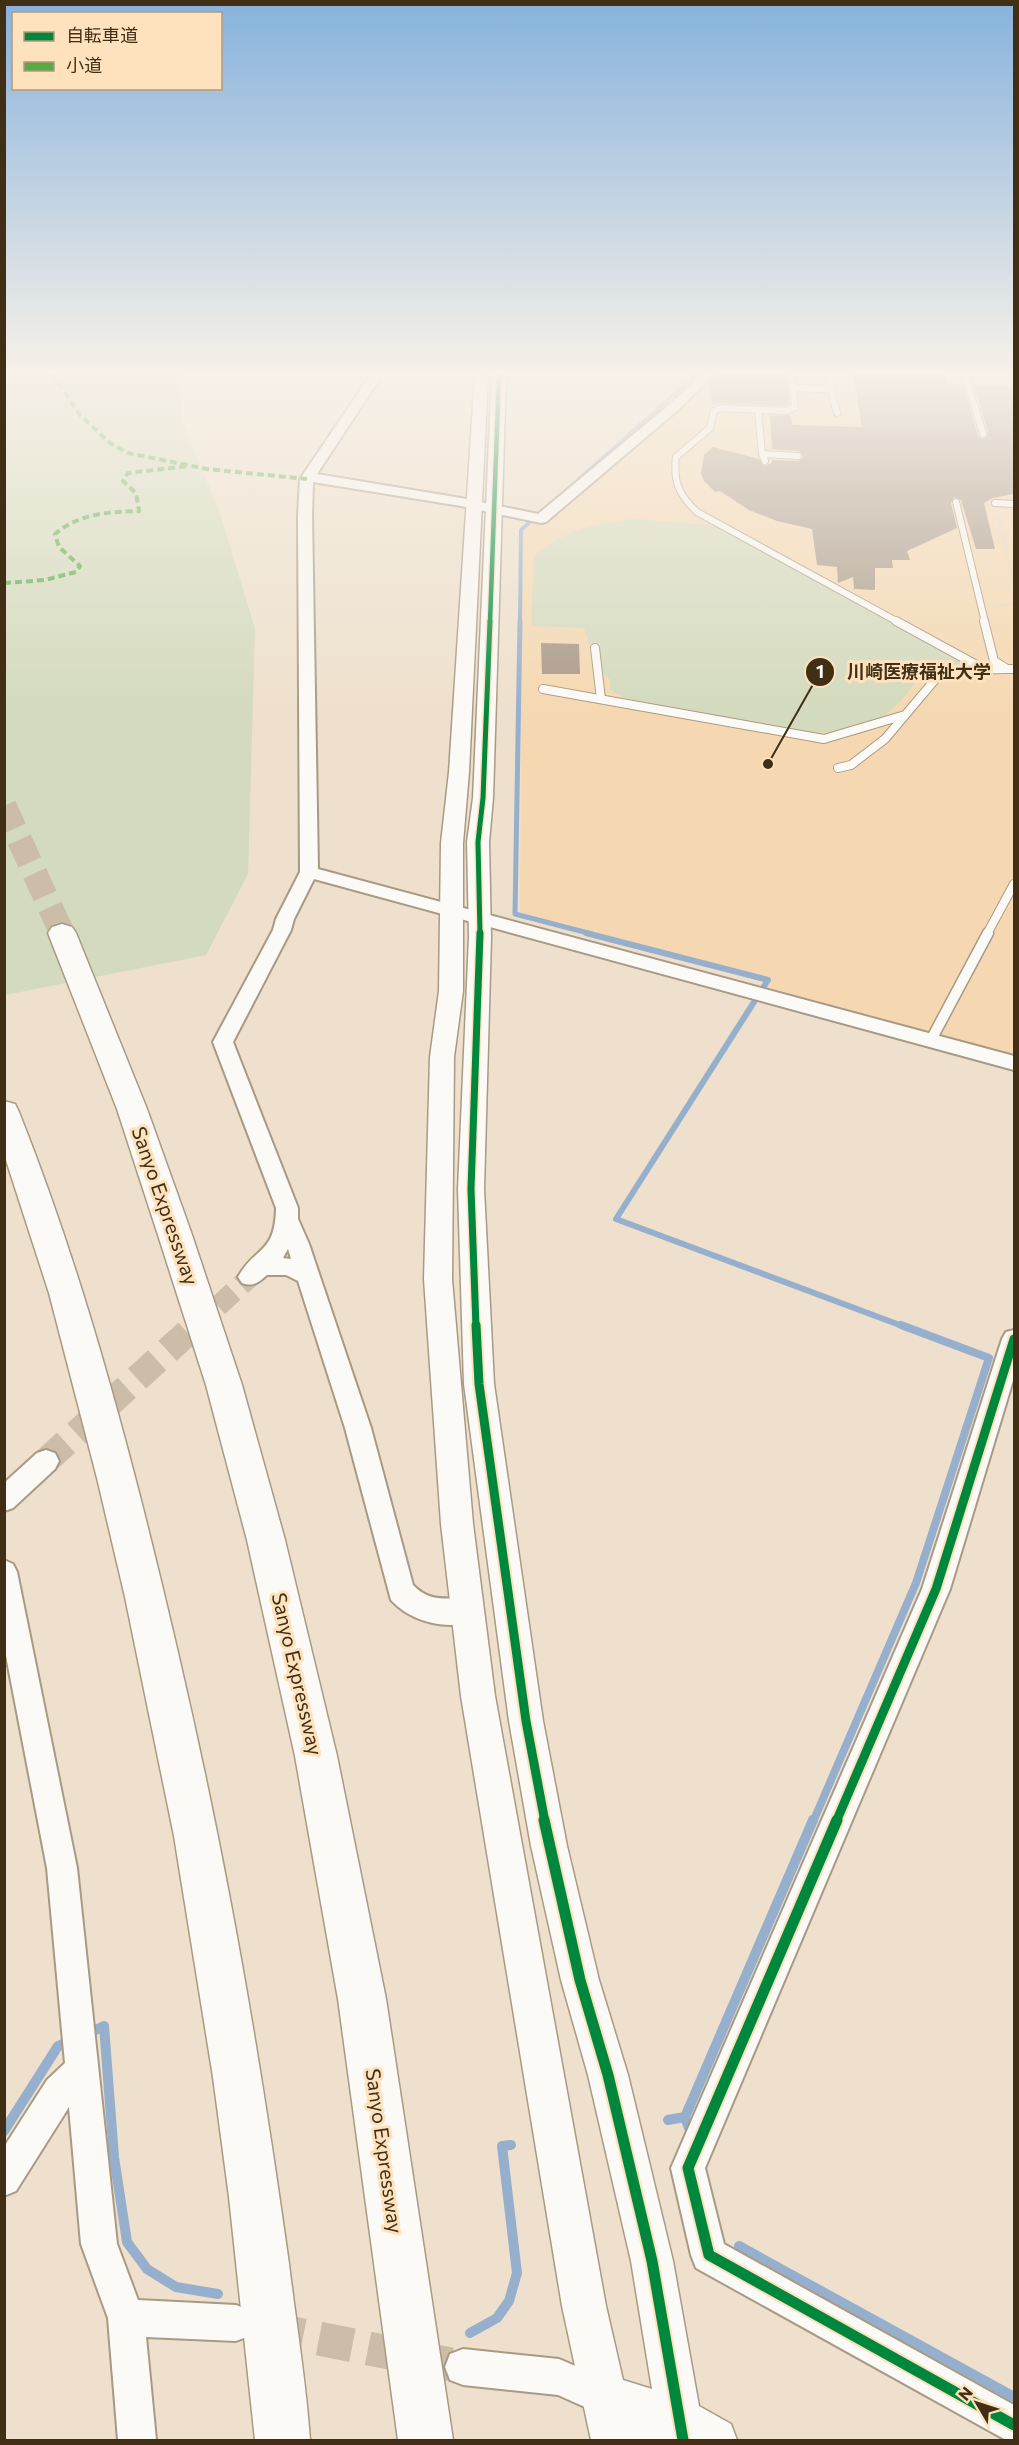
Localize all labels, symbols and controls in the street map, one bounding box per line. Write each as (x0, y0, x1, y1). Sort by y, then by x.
legend (12, 12, 222, 90)
text: 自転車道 (66, 24, 138, 46)
text: 小道 (66, 54, 102, 76)
callout: 川崎医療福祉大学 (805, 654, 1003, 690)
text: 1 (816, 660, 824, 682)
text: 川崎医療福祉大学 (847, 660, 991, 682)
street label: Sanyo Expressway (128, 1123, 204, 1288)
street label: Sanyo Expressway (268, 1590, 328, 1757)
street label: Sanyo Expressway (362, 2067, 408, 2235)
north arrow (947, 2373, 1007, 2433)
text: N (954, 2383, 976, 2404)

